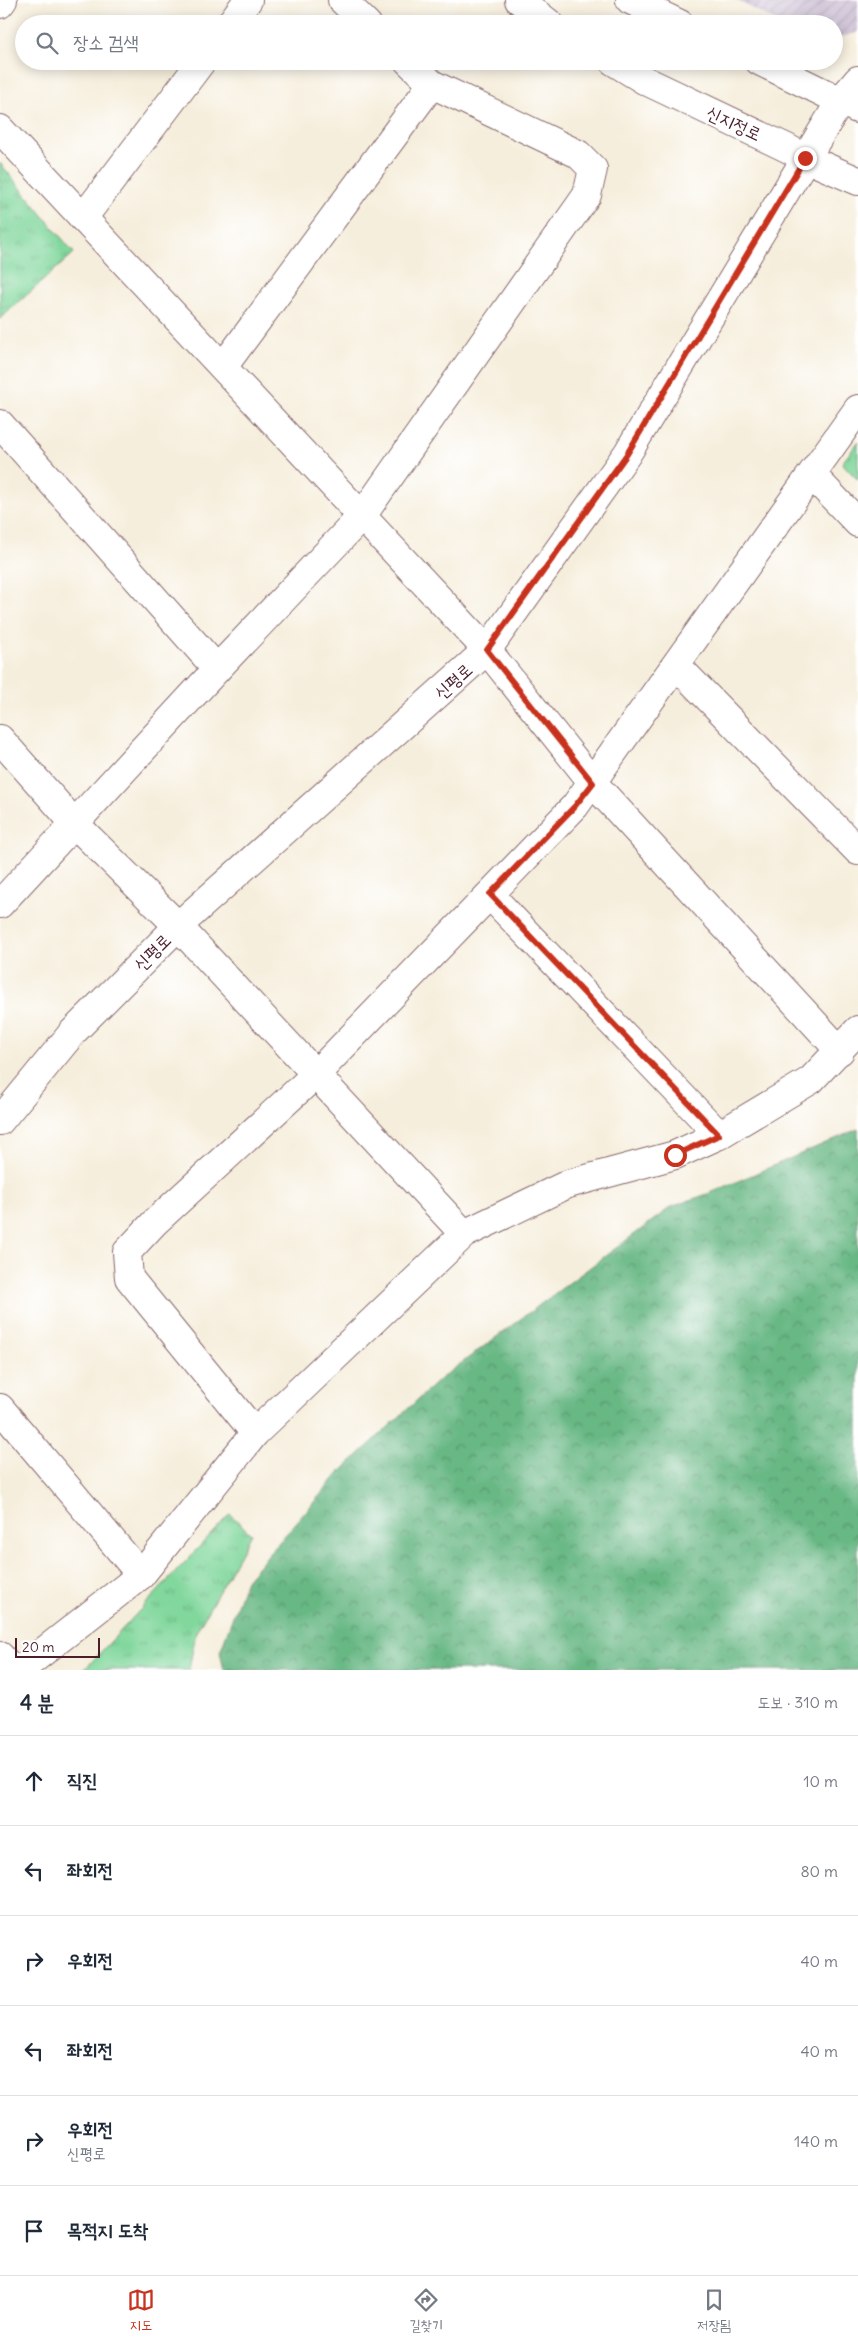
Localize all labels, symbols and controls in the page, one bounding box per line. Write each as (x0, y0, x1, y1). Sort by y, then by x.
search box (15, 15, 843, 70)
icon: search (33, 29, 61, 57)
text: 장소 검색 (73, 30, 139, 54)
street label: 신지정로 (703, 100, 765, 146)
route end (794, 147, 817, 170)
street label: 신평로 (429, 658, 477, 704)
street label: 신평로 (129, 929, 175, 975)
route start (664, 1144, 687, 1167)
scale bar (15, 1635, 100, 1658)
text: 20 m (22, 1638, 55, 1656)
text: 4 분 (20, 1689, 54, 1716)
text: 도보 · 310 m (757, 1692, 838, 1712)
icon: ahead (20, 1767, 48, 1795)
text: 직진 (67, 1768, 98, 1792)
text: 10 m (803, 1771, 838, 1791)
icon: left (20, 1857, 48, 1885)
text: 좌회전 (67, 1858, 113, 1882)
text: 80 m (800, 1861, 838, 1881)
icon: right (20, 1947, 48, 1975)
text: 우회전 (67, 1948, 113, 1972)
text: 40 m (800, 1951, 838, 1971)
icon: left (20, 2037, 48, 2065)
text: 좌회전 (67, 2038, 113, 2062)
text: 40 m (800, 2041, 838, 2061)
text: 우회전 (67, 2117, 113, 2141)
icon: right (20, 2127, 48, 2155)
text: 140 m (794, 2131, 838, 2151)
text: 신평로 (67, 2143, 106, 2163)
icon: arrive (20, 2217, 48, 2245)
text: 목적지 도착 (67, 2218, 148, 2242)
tab: 지도 (127, 2286, 155, 2335)
tab: 길찾기 (409, 2286, 443, 2335)
tab: 저장됨 (697, 2286, 731, 2335)

